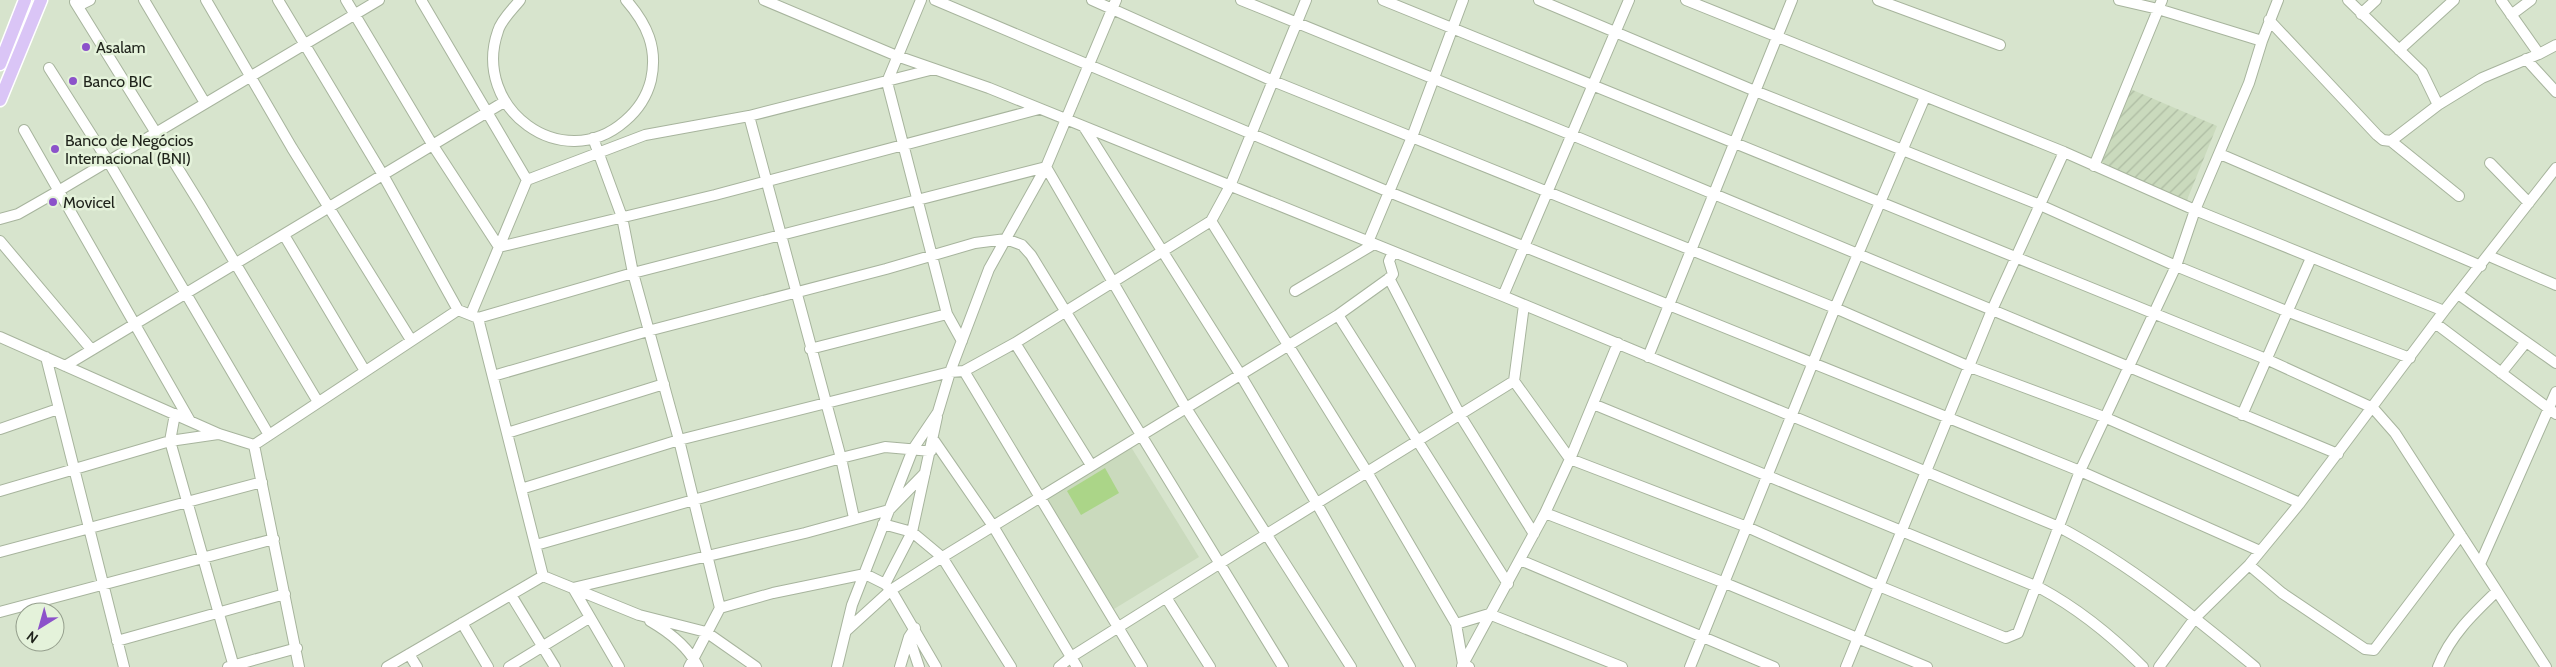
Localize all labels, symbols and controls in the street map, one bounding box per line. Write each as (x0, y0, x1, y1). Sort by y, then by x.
place label: Asalam (96, 38, 146, 57)
marker: Asalam (80, 41, 92, 53)
place label: Banco BIC (83, 72, 152, 91)
marker: Banco BIC (67, 75, 79, 87)
place label: Banco de Negócios Internacional (BNI) (65, 131, 194, 168)
marker: Banco de Negócios Internacional (BNI) (49, 143, 61, 155)
place label: Movicel (63, 193, 115, 212)
marker: Movicel (47, 196, 59, 208)
north arrow (15, 602, 65, 652)
text: N (23, 627, 42, 648)

